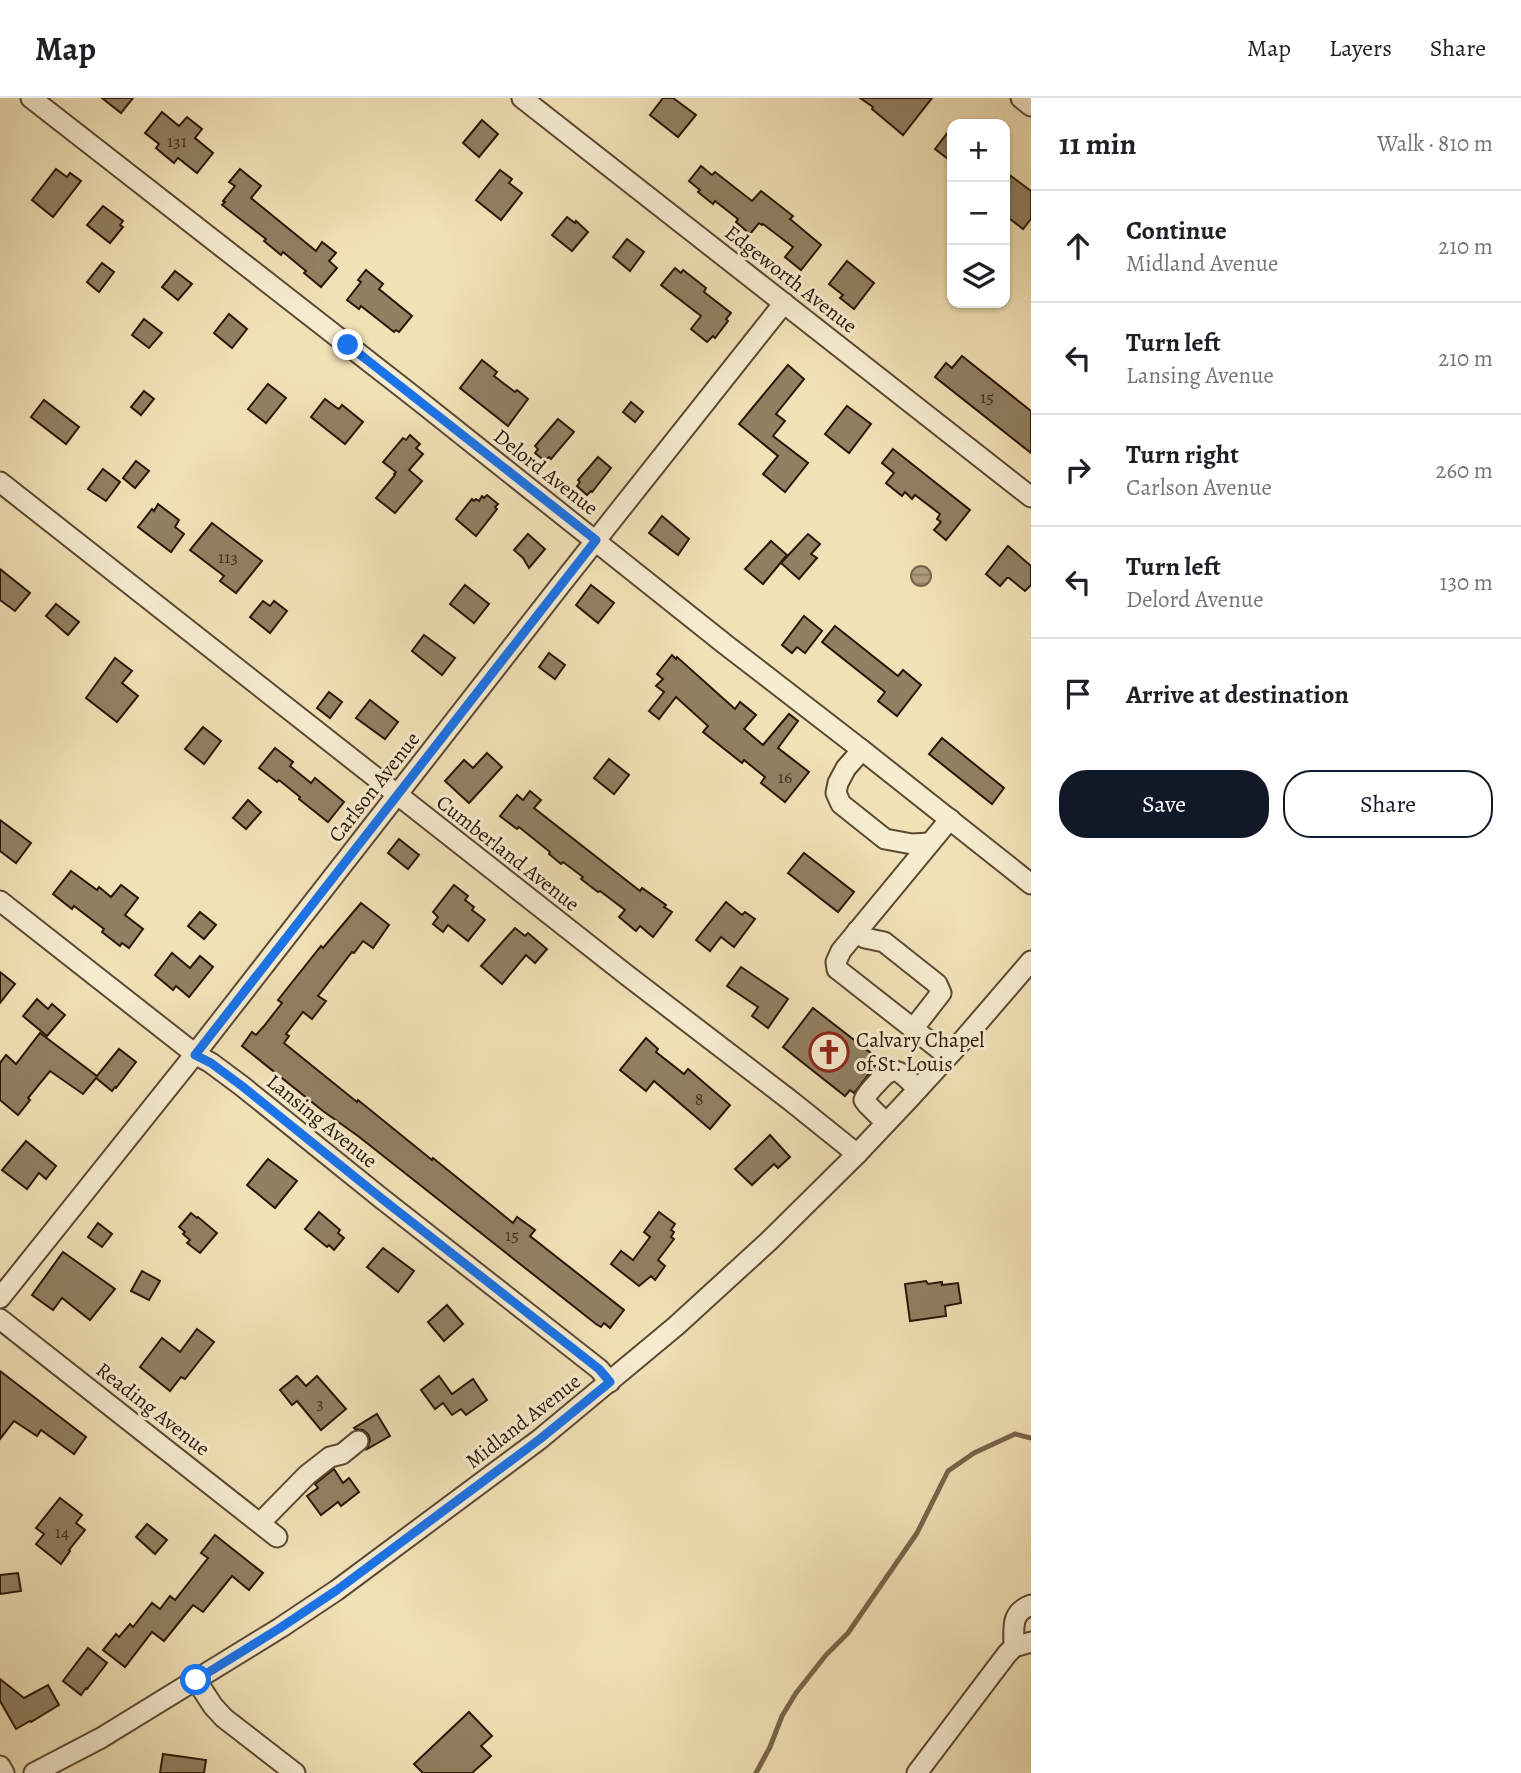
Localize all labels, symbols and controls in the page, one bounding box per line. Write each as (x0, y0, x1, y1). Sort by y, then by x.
text: Map (35, 26, 96, 71)
text: Map (1247, 32, 1291, 64)
text: Layers (1329, 32, 1392, 64)
text: Share (1430, 32, 1486, 64)
map controls (947, 119, 1010, 308)
button: + (947, 119, 1010, 182)
text: 11 min (1059, 124, 1136, 164)
text: Walk · 810 m (1377, 128, 1493, 159)
house number: 131 (167, 129, 187, 153)
button: − (947, 182, 1010, 245)
text: Continue (1126, 213, 1227, 248)
street label: Edgeworth Avenue (719, 218, 863, 340)
icon: ahead (1059, 227, 1097, 265)
text: 210 m (1438, 231, 1493, 262)
button: layers (947, 245, 1010, 308)
text: Midland Avenue (1126, 248, 1278, 279)
text: Turn left (1126, 325, 1221, 360)
route end (332, 329, 363, 360)
icon: left (1059, 339, 1097, 377)
text: 210 m (1438, 343, 1493, 374)
text: Lansing Avenue (1126, 360, 1274, 391)
house number: 15 (980, 385, 994, 409)
street label: Delord Avenue (488, 422, 604, 522)
text: Turn right (1126, 437, 1239, 472)
icon: right (1059, 451, 1097, 489)
text: 260 m (1435, 455, 1493, 486)
text: Carlson Avenue (1126, 472, 1272, 503)
house number: 113 (218, 545, 238, 569)
text: Turn left (1126, 549, 1221, 584)
icon: left (1059, 563, 1097, 601)
text: 130 m (1440, 567, 1493, 598)
text: Delord Avenue (1126, 584, 1264, 615)
icon: arrive (1059, 675, 1097, 713)
text: Arrive at destination (1126, 677, 1349, 712)
street label: Carlson Avenue (322, 726, 426, 848)
house number: 16 (778, 765, 792, 789)
button: Save (1059, 770, 1269, 838)
button: Share (1283, 770, 1493, 838)
street label: Cumberland Avenue (431, 788, 585, 918)
place label: Calvary Chapel of St. Louis (856, 1026, 985, 1078)
church icon: Calvary Chapel of St. Louis (808, 1031, 850, 1073)
street label: Lansing Avenue (261, 1068, 383, 1174)
house number: 8 (695, 1087, 703, 1111)
house number: 15 (505, 1223, 519, 1247)
street label: Reading Avenue (90, 1356, 216, 1462)
street label: Midland Avenue (460, 1367, 586, 1475)
house number: 3 (316, 1391, 324, 1415)
house number: 14 (55, 1520, 69, 1544)
route start (180, 1664, 211, 1695)

